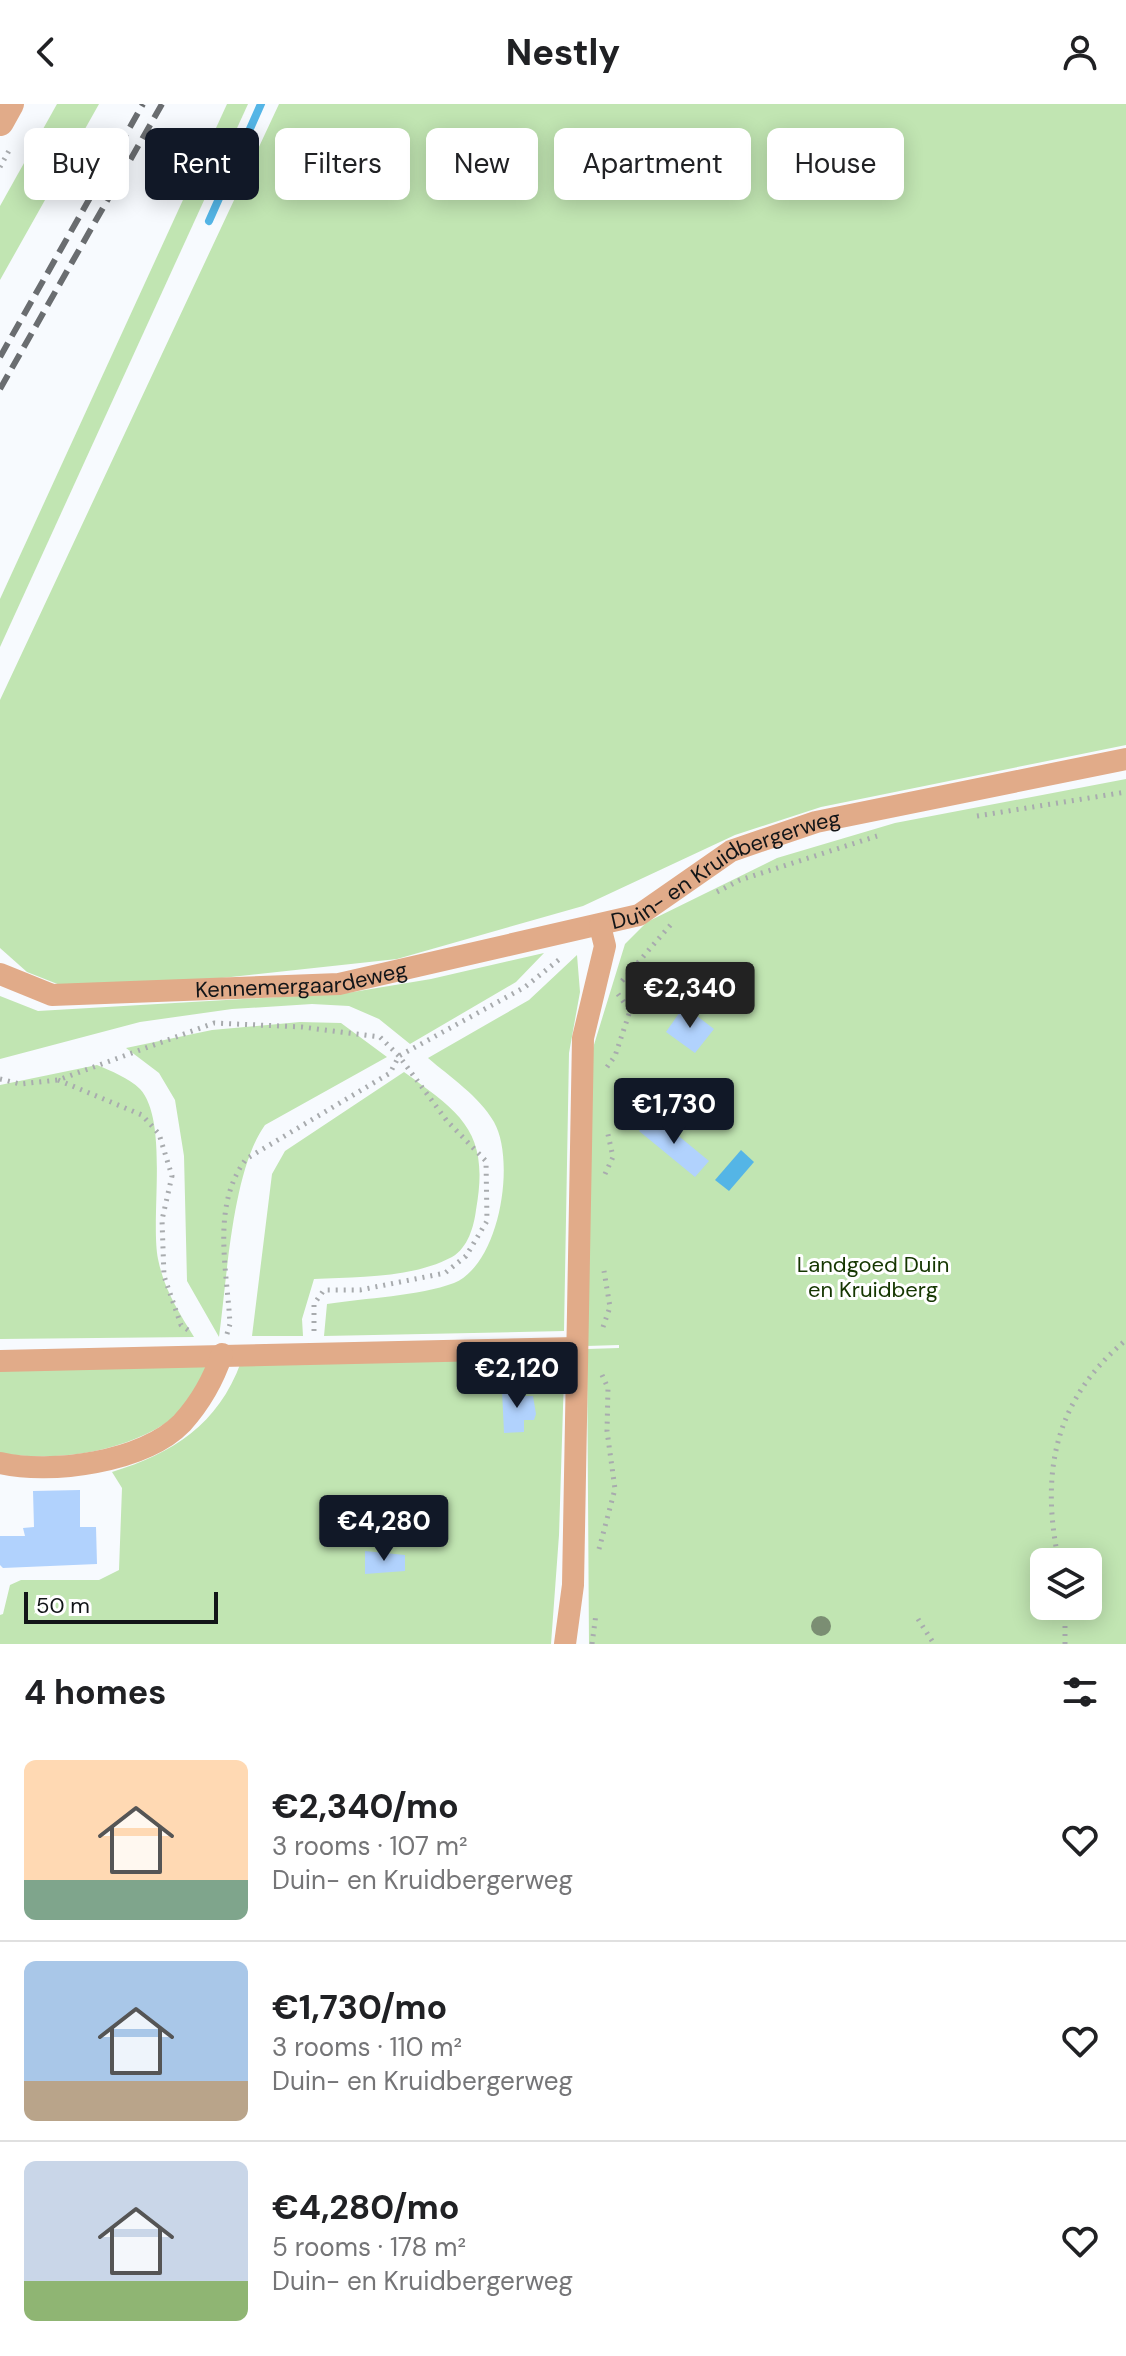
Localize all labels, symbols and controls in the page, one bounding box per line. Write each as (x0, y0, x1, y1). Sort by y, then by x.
text: Nestly (506, 29, 620, 76)
icon: back (24, 30, 68, 74)
icon: person (1058, 30, 1102, 74)
chip: Buy (24, 128, 129, 200)
chip: Rent (145, 128, 259, 200)
chip: Filters (275, 128, 410, 200)
chip: New (426, 128, 538, 200)
chip: Apartment (554, 128, 751, 200)
chip: House (767, 128, 904, 200)
street label: Duin- en Kruidbergerweg (608, 803, 843, 936)
street label: Kennemergaardeweg (195, 954, 410, 1004)
pin: €2,340 (625, 962, 755, 1030)
text: €2,340 (644, 971, 736, 1005)
pin: €1,730 (609, 1078, 739, 1146)
text: €1,730 (632, 1087, 716, 1121)
park label: Landgoed Duin en Kruidberg (797, 1250, 949, 1304)
pin: €2,120 (452, 1342, 582, 1410)
text: €2,120 (475, 1351, 559, 1385)
pin: €4,280 (319, 1495, 449, 1563)
text: €4,280 (337, 1504, 431, 1538)
map controls (1030, 1548, 1102, 1620)
button: layers (1030, 1548, 1102, 1620)
scale bar (24, 1588, 218, 1624)
text: 50 m (36, 1591, 90, 1620)
text: 4 homes (24, 1670, 166, 1715)
icon: filters (1058, 1670, 1102, 1714)
text: €2,340/mo (272, 1784, 459, 1829)
icon: home (88, 1792, 184, 1888)
icon: heart (1058, 1818, 1102, 1862)
text: 3 rooms · 107 m² (272, 1829, 468, 1863)
text: Duin- en Kruidbergerweg (272, 1863, 573, 1897)
text: €1,730/mo (272, 1985, 447, 2030)
icon: home (88, 1993, 184, 2089)
icon: heart (1058, 2019, 1102, 2063)
text: 3 rooms · 110 m² (272, 2030, 462, 2064)
text: Duin- en Kruidbergerweg (272, 2064, 573, 2098)
text: €4,280/mo (272, 2185, 459, 2230)
icon: home (88, 2193, 184, 2289)
icon: heart (1058, 2219, 1102, 2263)
text: 5 rooms · 178 m² (272, 2230, 466, 2264)
text: Duin- en Kruidbergerweg (272, 2264, 573, 2298)

